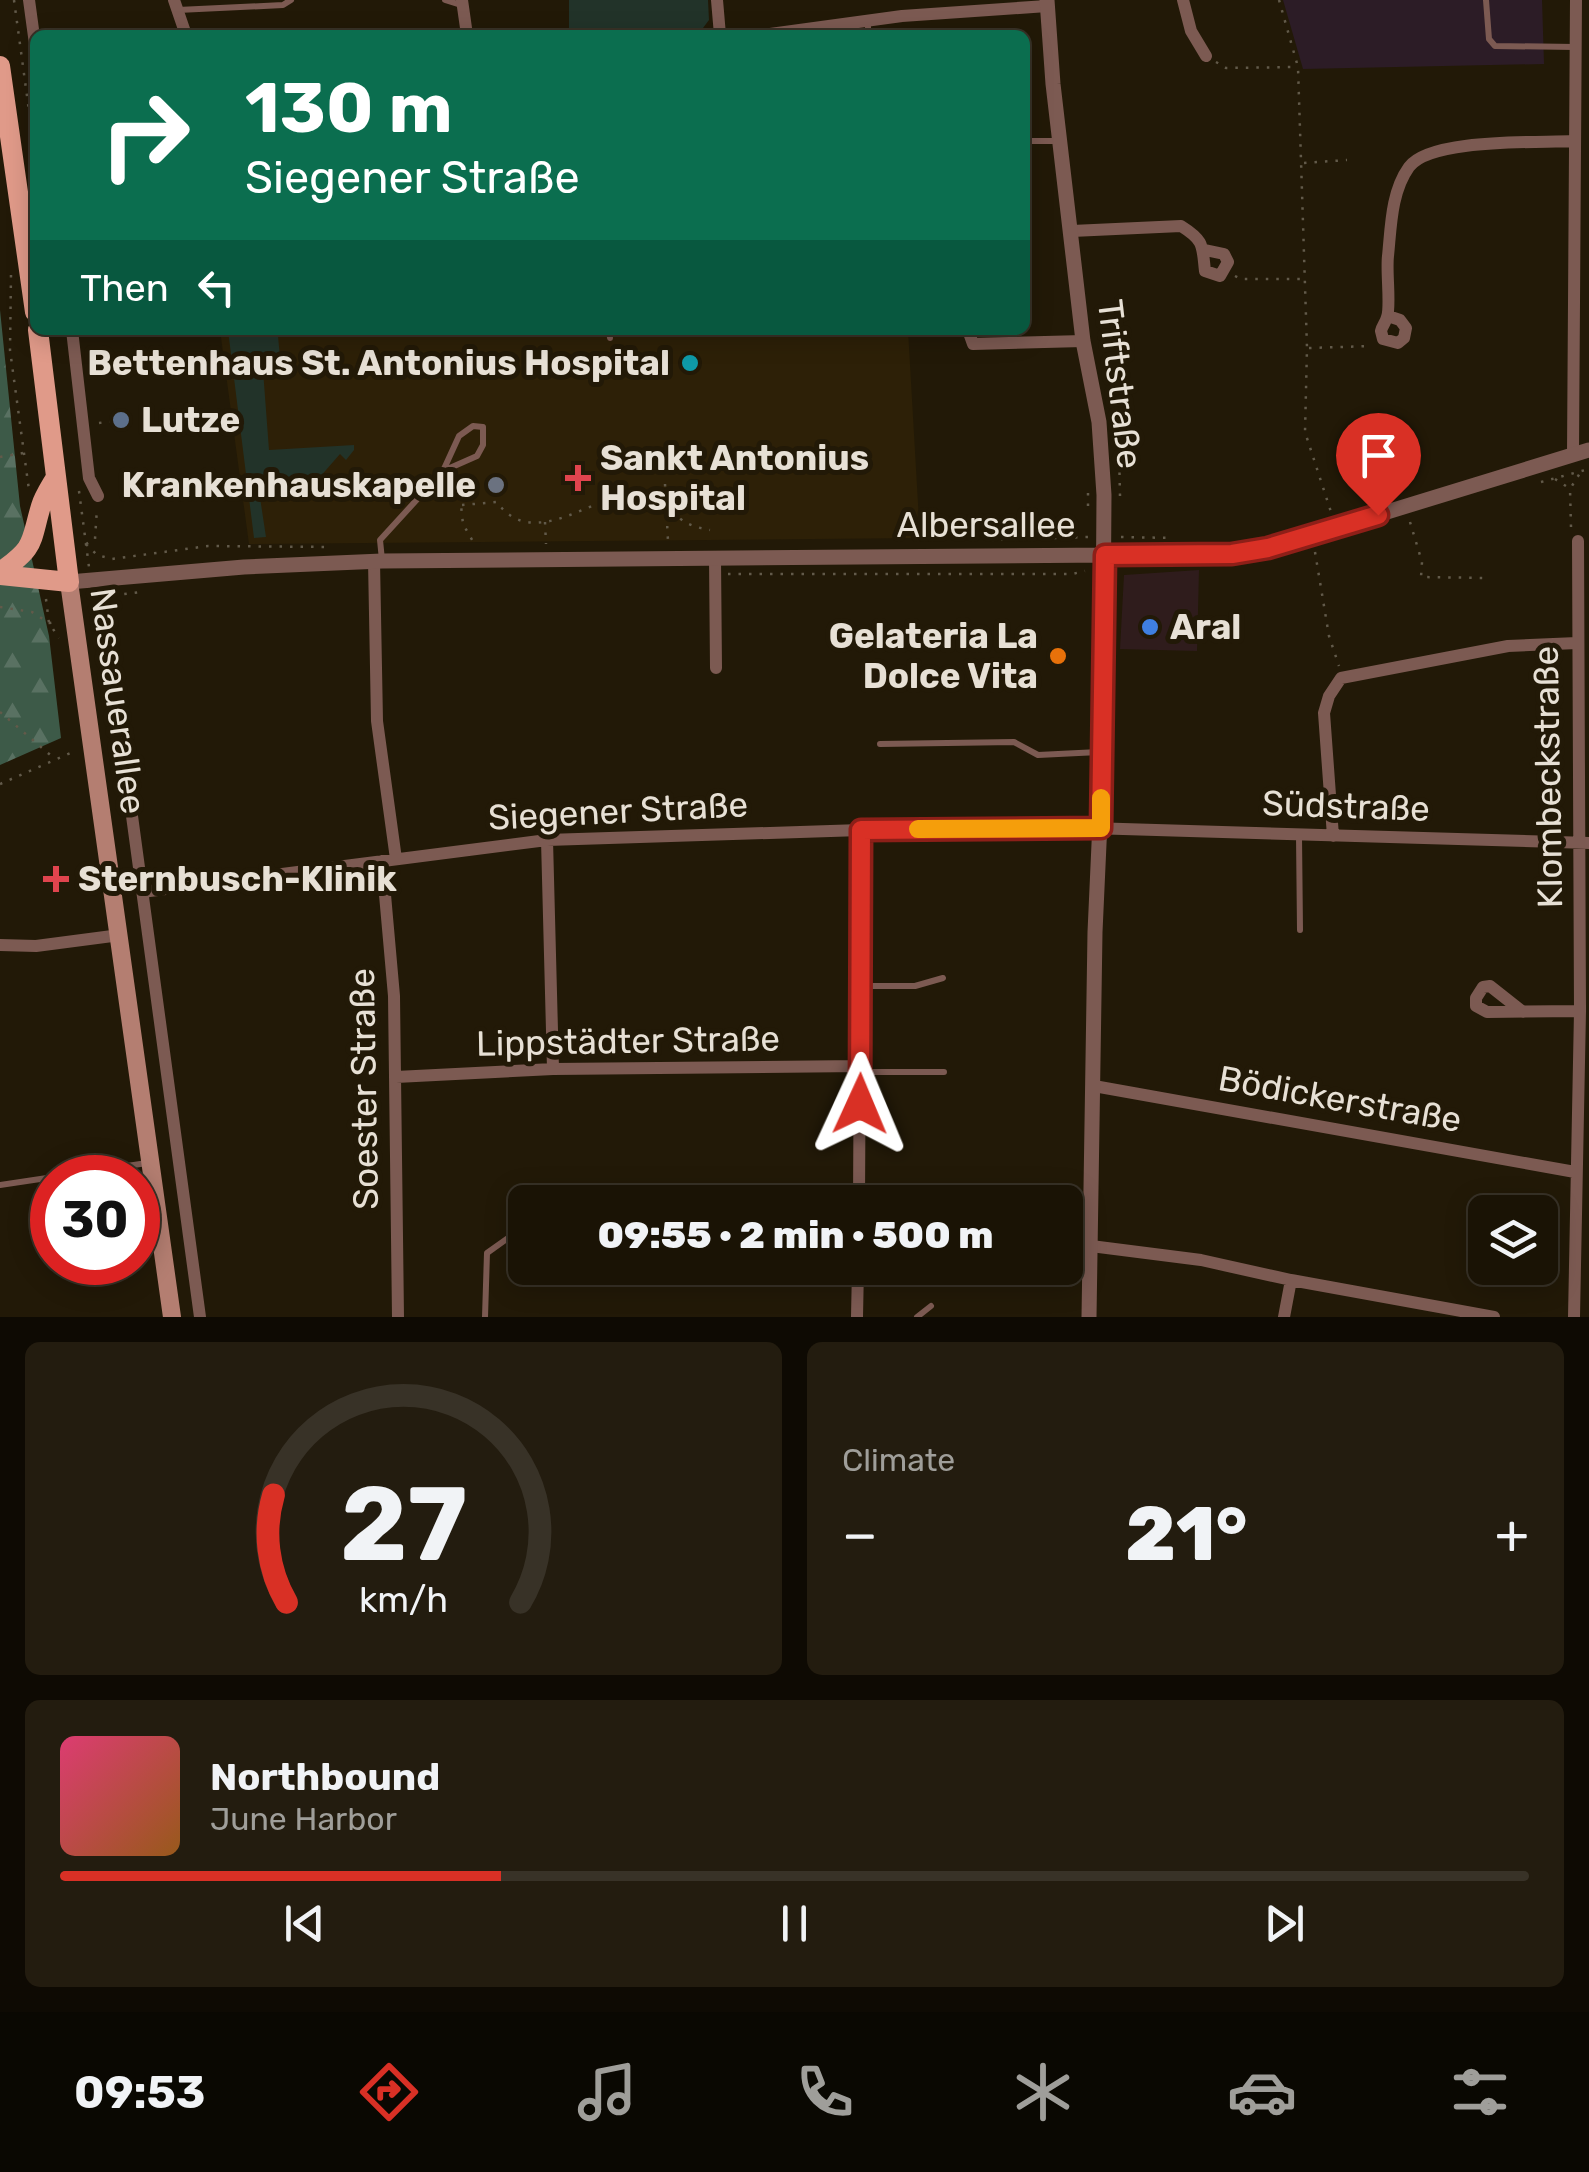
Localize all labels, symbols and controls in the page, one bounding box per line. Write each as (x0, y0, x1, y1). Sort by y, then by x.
text: 130 m (245, 67, 453, 150)
icon: right (80, 70, 210, 200)
text: Siegener Straße (245, 151, 580, 204)
icon: left (189, 260, 244, 315)
text: Then (80, 265, 169, 311)
street label: Triftstraße (1089, 297, 1151, 471)
place label: Bettenhaus St. Antonius Hospital (87, 342, 670, 384)
marker: Bettenhaus St. Antonius Hospital (679, 352, 701, 374)
place label: Lutze (141, 399, 240, 441)
marker: Lutze (110, 409, 132, 431)
pin (1336, 413, 1421, 516)
icon: arrive (1351, 428, 1406, 483)
place label: Sankt Antonius Hospital (600, 437, 869, 519)
place label: Krankenhauskapelle (121, 464, 476, 506)
marker: Sankt Antonius Hospital (565, 465, 591, 491)
marker: Krankenhauskapelle (485, 474, 507, 496)
street label: Albersallee (896, 504, 1076, 546)
street label: Nassauerallee (81, 585, 155, 817)
place label: Aral (1170, 606, 1241, 648)
place label: Gelateria La Dolce Vita (829, 615, 1038, 697)
marker: Aral (1139, 616, 1161, 638)
marker: Gelateria La Dolce Vita (1047, 645, 1069, 667)
street label: Klombeckstraße (1525, 646, 1571, 908)
street label: Südstraße (1261, 782, 1431, 830)
street label: Siegener Straße (487, 783, 749, 839)
place label: Sternbusch-Klinik (78, 858, 397, 900)
marker: Sternbusch-Klinik (43, 866, 69, 892)
street label: Soester Straße (341, 968, 387, 1210)
street label: Lippstädter Straße (476, 1017, 780, 1065)
position arrow (808, 1052, 912, 1156)
street label: Bödickerstraße (1215, 1057, 1465, 1141)
speed limit sign: 30 (30, 1155, 160, 1285)
map controls (1468, 1195, 1558, 1285)
button: layers (1468, 1195, 1558, 1285)
text: 09:55 · 2 min · 500 m (597, 1212, 994, 1258)
text: Climate (842, 1441, 955, 1479)
text: 27 (340, 1463, 467, 1586)
text: 21° (1125, 1490, 1247, 1579)
text: − (842, 1502, 878, 1567)
text: + (1495, 1502, 1529, 1567)
text: km/h (359, 1579, 448, 1621)
text: Northbound (210, 1754, 440, 1800)
text: June Harbor (210, 1800, 397, 1838)
icon: previous (277, 1896, 332, 1951)
icon: pause (767, 1896, 822, 1951)
icon: next (1257, 1896, 1312, 1951)
icon: directions (354, 2057, 424, 2127)
icon: music (572, 2057, 642, 2127)
icon: phone (790, 2057, 860, 2127)
icon: climate (1008, 2057, 1078, 2127)
icon: car (1227, 2057, 1297, 2127)
icon: filters (1445, 2057, 1515, 2127)
text: 09:53 (74, 2066, 205, 2119)

